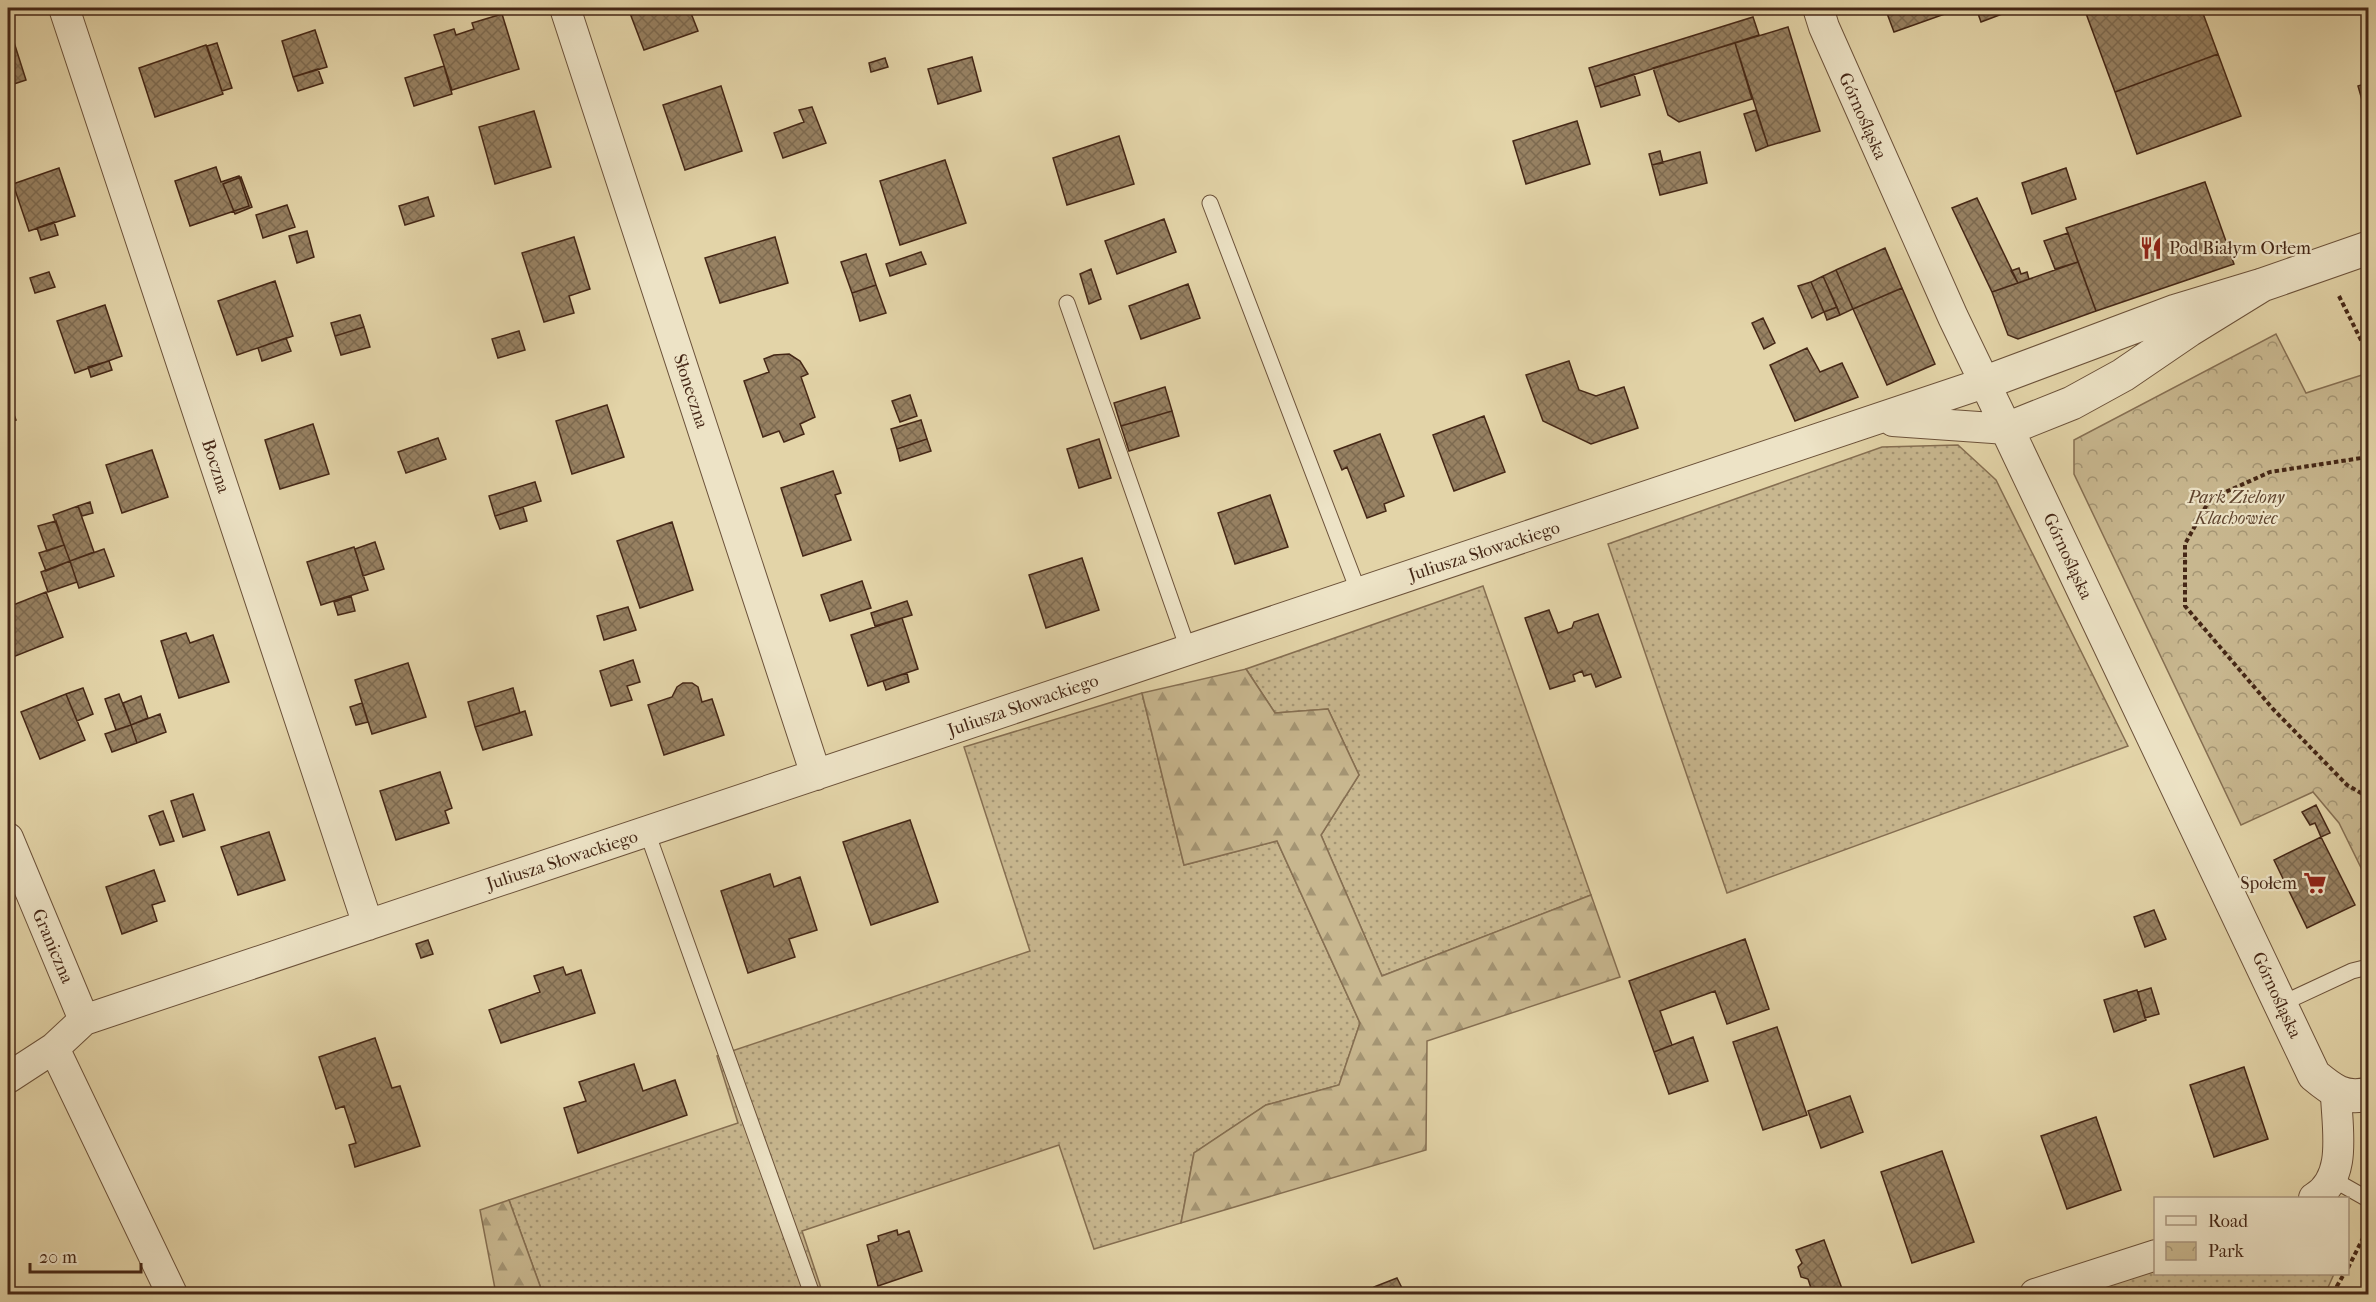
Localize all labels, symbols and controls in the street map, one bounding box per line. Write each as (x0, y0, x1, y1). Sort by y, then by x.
street label: Górnośląska (1834, 69, 1891, 164)
restaurant icon: Pod Białym Orłem (2138, 235, 2164, 261)
place label: Pod Białym Orłem (2169, 238, 2311, 259)
street label: Słoneczna (669, 351, 713, 432)
street label: Boczna (197, 437, 234, 496)
park label: Park Zielony Klachowiec (2187, 487, 2285, 529)
street label: Górnośląska (2038, 510, 2097, 603)
street label: Juliusza Słowackiego (1404, 517, 1563, 587)
street label: Juliusza Słowackiego (943, 670, 1101, 742)
street label: Juliusza Słowackiego (482, 826, 641, 896)
supermarket icon: Społem (2302, 870, 2328, 896)
place label: Społem (2240, 873, 2297, 894)
street label: Graniczna (27, 906, 78, 987)
street label: Górnośląska (2247, 949, 2306, 1042)
legend (2154, 1197, 2349, 1275)
text: Road (2208, 1211, 2248, 1232)
scale bar (30, 1236, 141, 1274)
text: Park (2208, 1241, 2245, 1262)
text: 20 m (39, 1247, 77, 1268)

